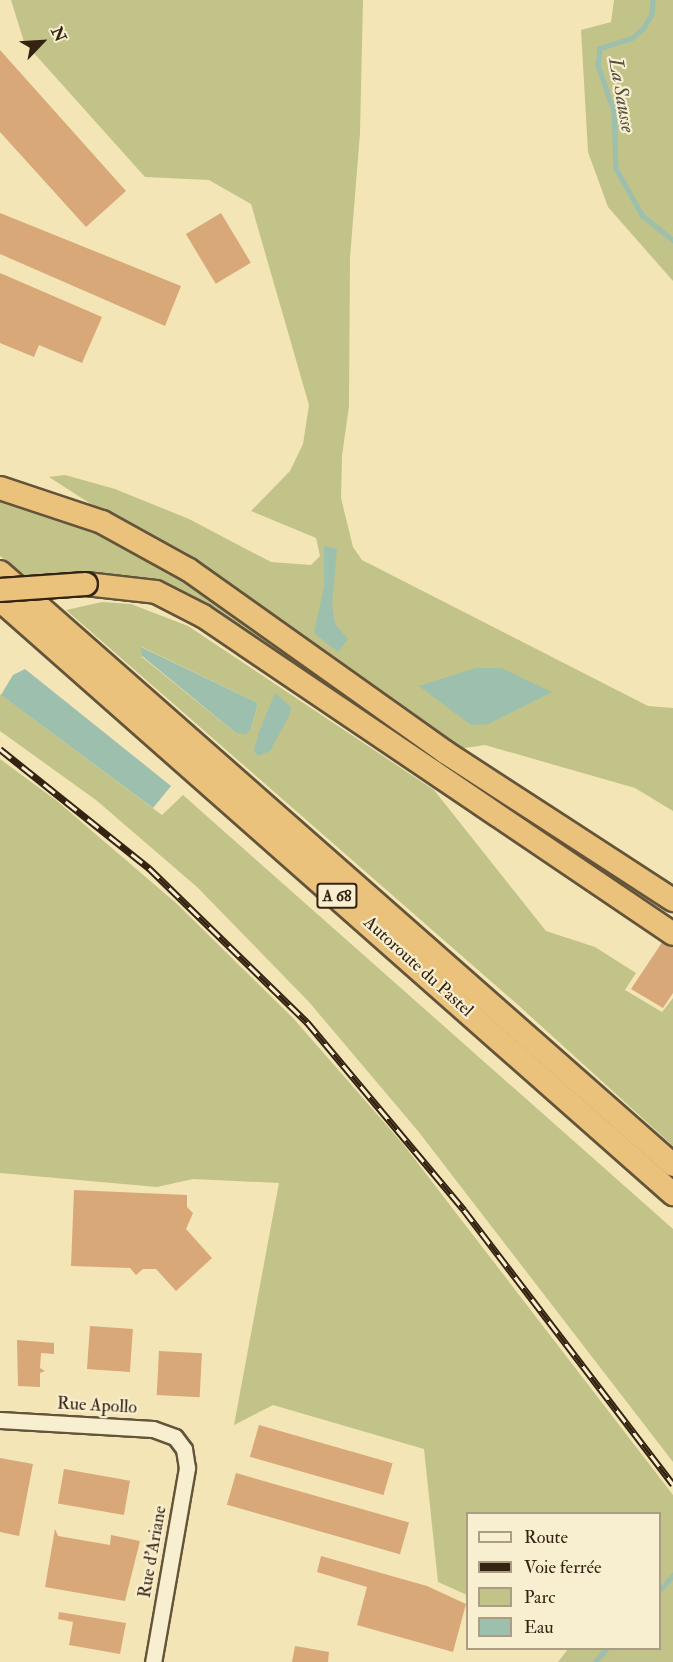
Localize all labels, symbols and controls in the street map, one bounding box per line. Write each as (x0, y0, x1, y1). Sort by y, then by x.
north arrow (12, 12, 72, 72)
text: N (46, 24, 70, 45)
water label: La Sausse (604, 56, 640, 134)
road number: A 68 (316, 883, 358, 909)
street label: Autoroute du Pastel (359, 912, 477, 1022)
street label: Rue Apollo (56, 1393, 138, 1419)
street label: Rue d'Ariane (134, 1504, 172, 1600)
legend (466, 1512, 661, 1650)
text: Route (524, 1526, 568, 1549)
text: Voie ferrée (524, 1556, 602, 1579)
text: Parc (524, 1586, 555, 1609)
text: Eau (524, 1616, 554, 1639)

